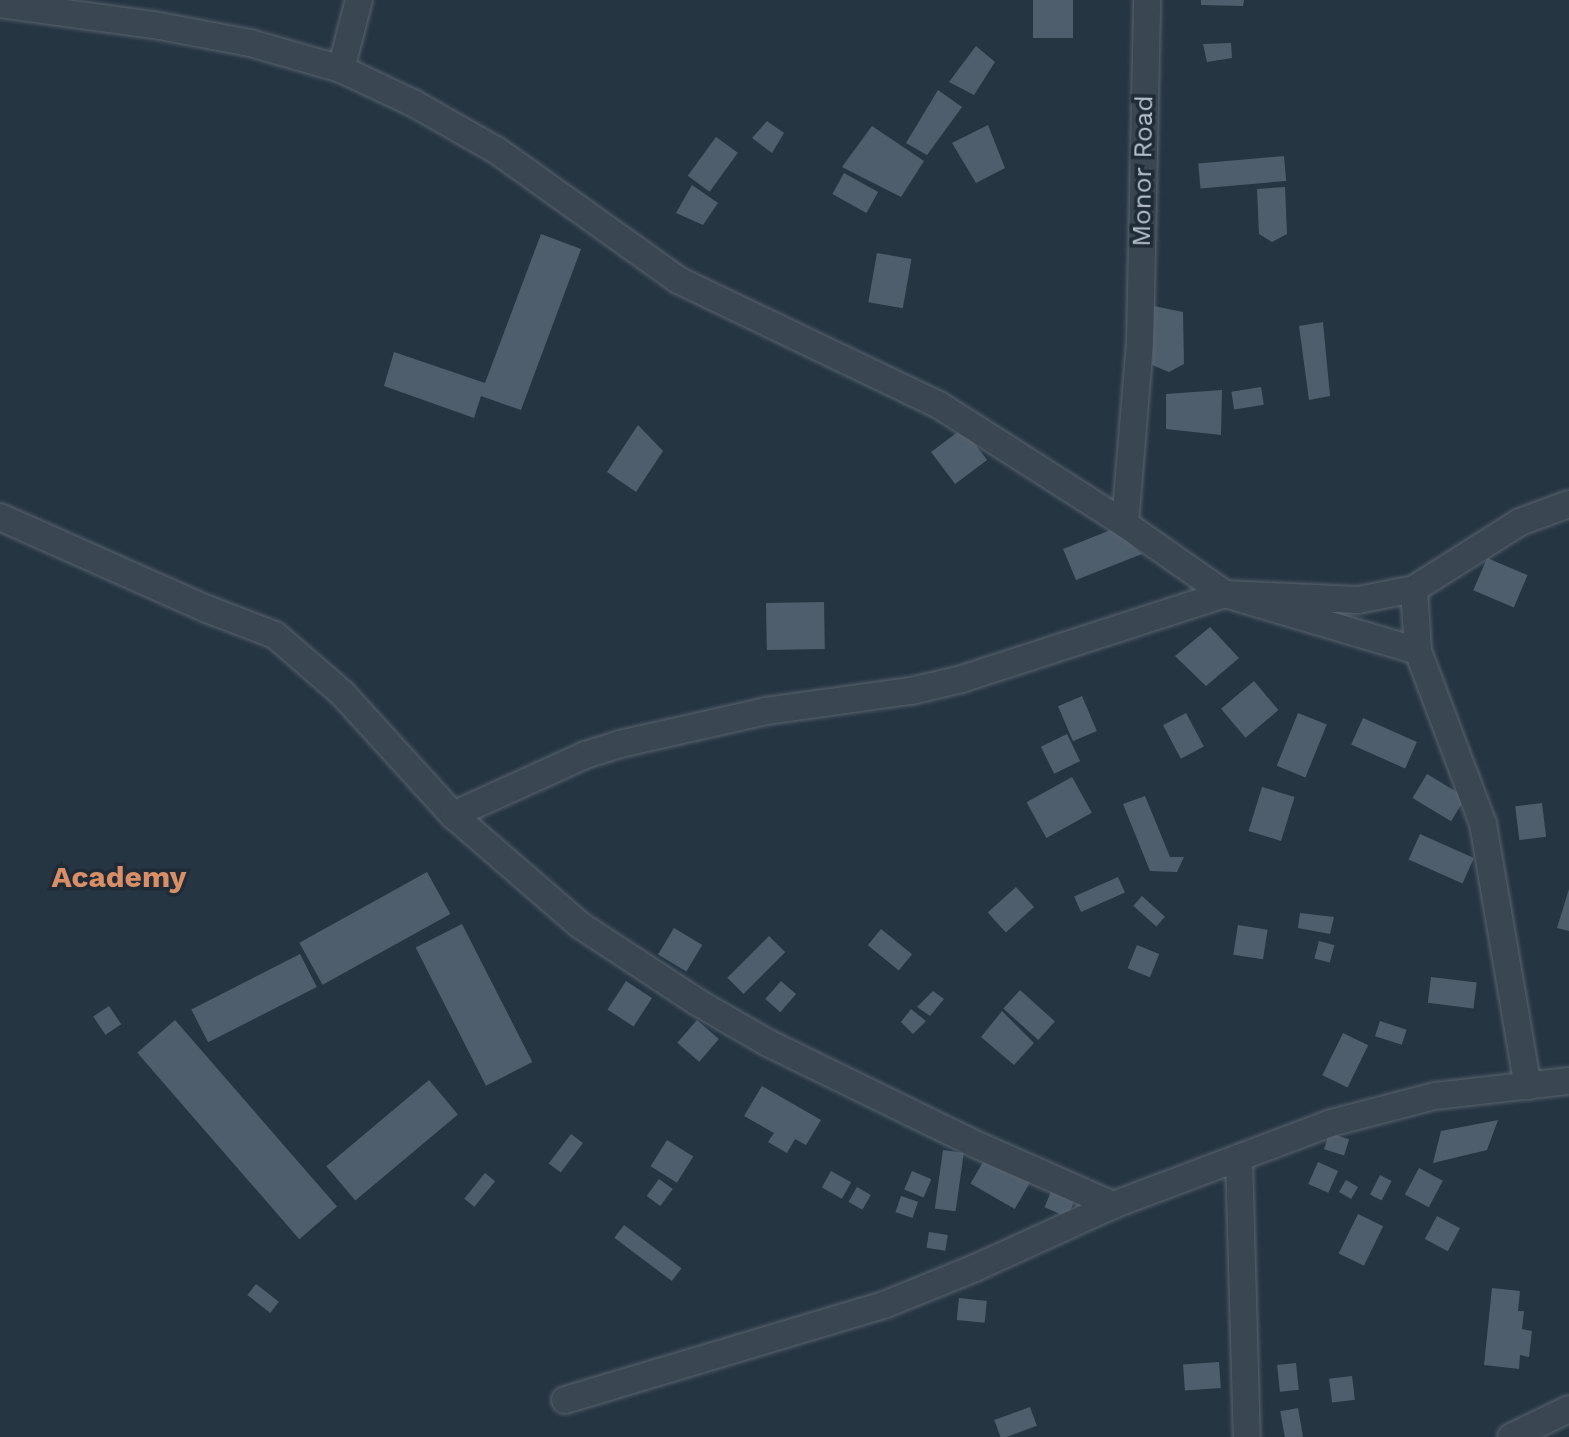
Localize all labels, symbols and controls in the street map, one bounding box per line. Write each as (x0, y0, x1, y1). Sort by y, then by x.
street label: Monor Road (1126, 95, 1160, 247)
district label: Academy (52, 859, 186, 895)

